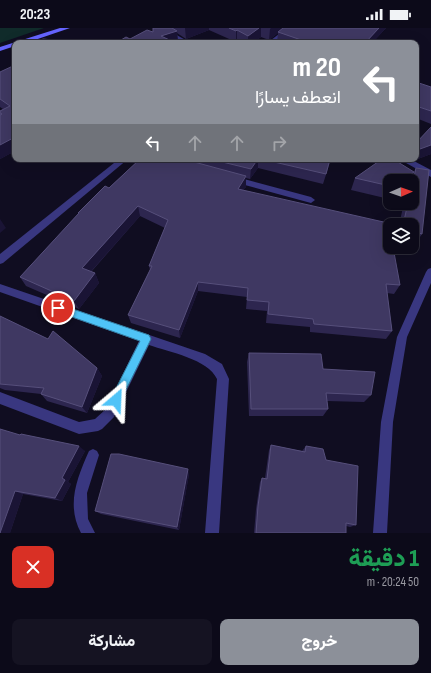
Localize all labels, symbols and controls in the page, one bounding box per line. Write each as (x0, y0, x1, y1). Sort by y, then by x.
text: 20:23 (20, 5, 50, 24)
text: 20 m (292, 51, 341, 84)
icon: left (355, 56, 407, 108)
text: انعطف يسارًا (255, 87, 341, 108)
icon: left (142, 132, 164, 154)
icon: ahead (184, 132, 206, 154)
icon: ahead (226, 132, 248, 154)
icon: right (268, 132, 290, 154)
north arrow (383, 174, 419, 210)
map controls (383, 174, 419, 254)
button: layers (383, 218, 419, 254)
pin (41, 291, 75, 325)
icon: arrive (47, 297, 69, 319)
position arrow (95, 379, 137, 421)
text: 1 دقيقة (349, 544, 419, 573)
button: close (12, 546, 54, 588)
text: 50 m · 20:24 (367, 574, 419, 590)
button: مشاركة (12, 619, 212, 665)
button: خروج (220, 619, 419, 665)

